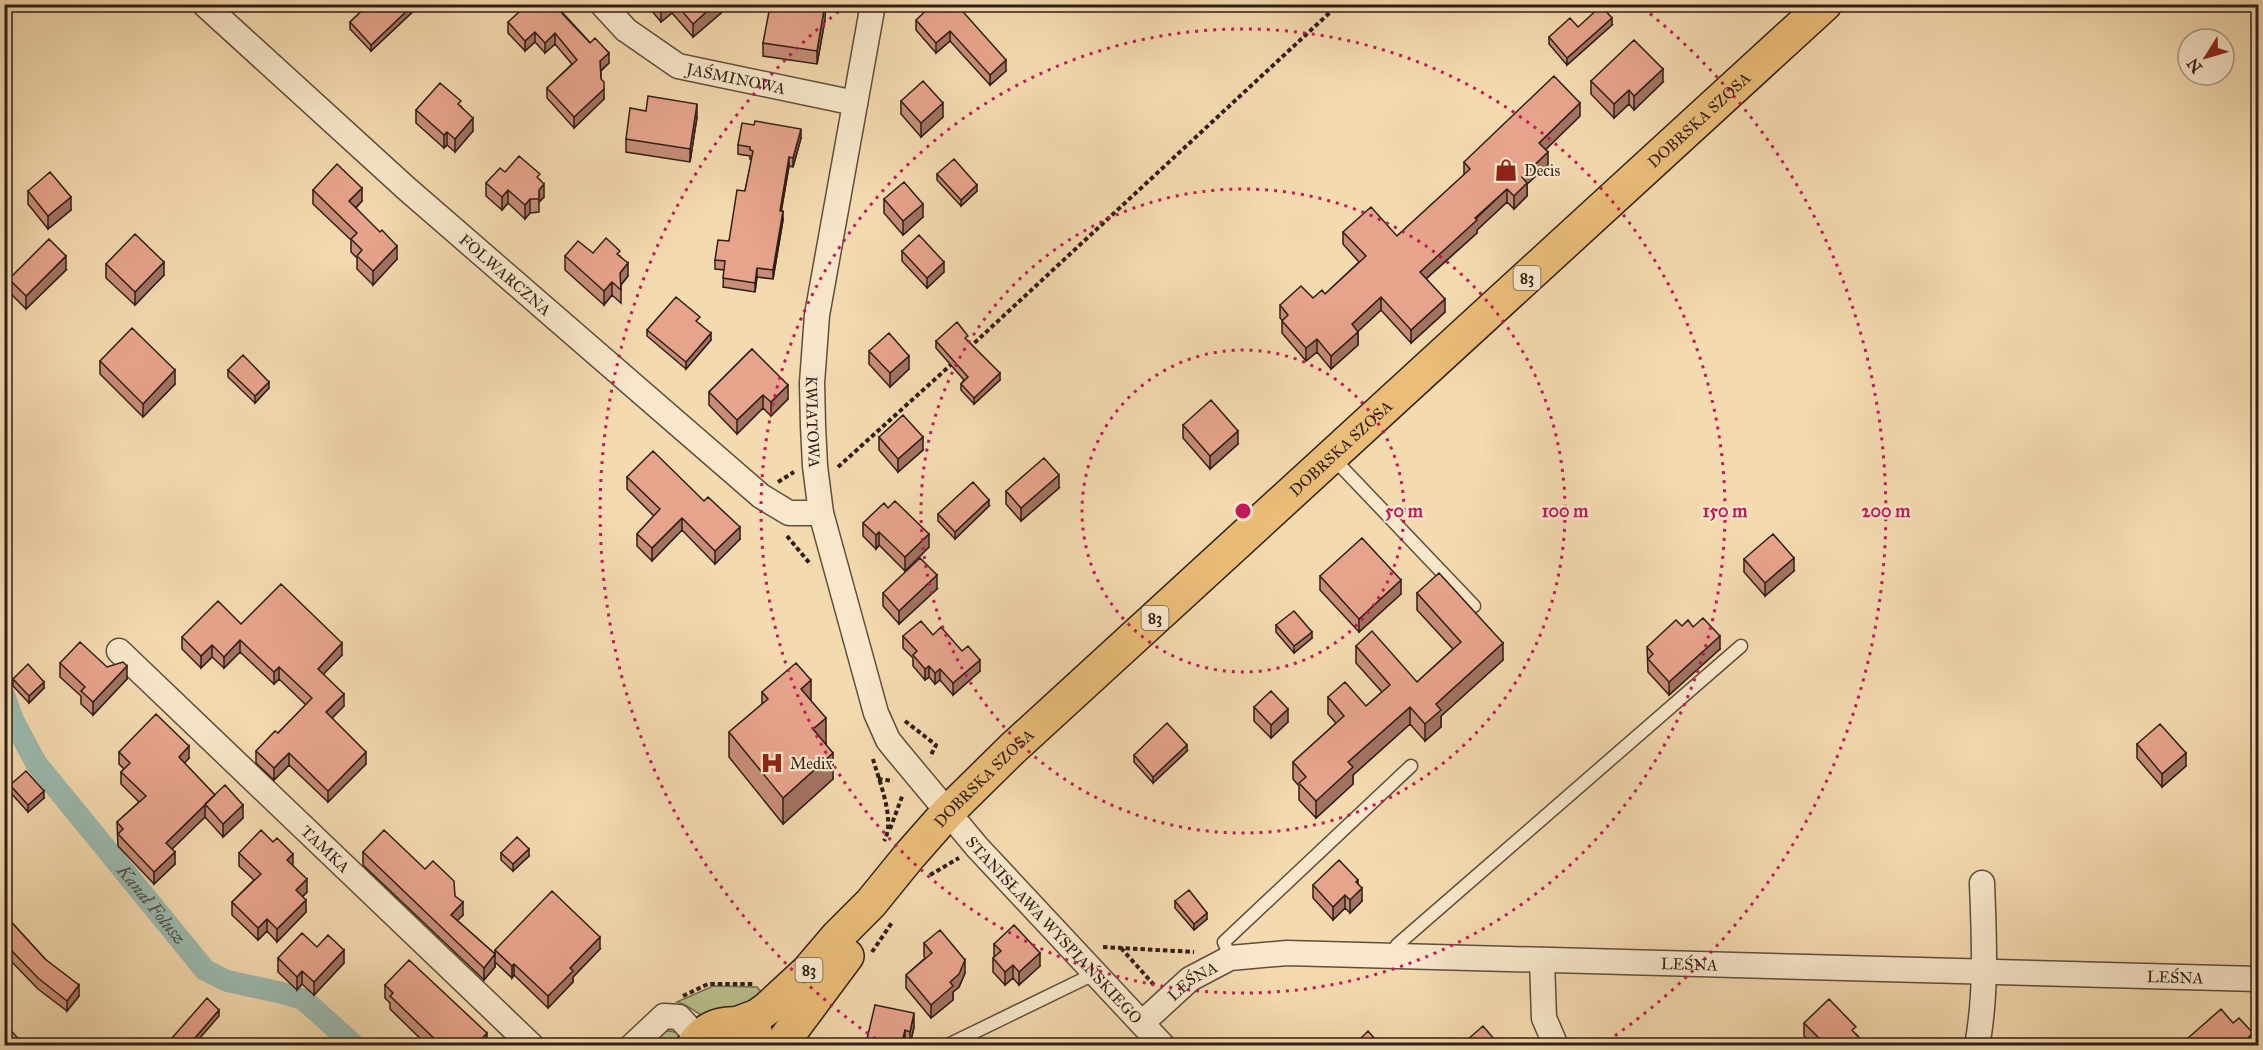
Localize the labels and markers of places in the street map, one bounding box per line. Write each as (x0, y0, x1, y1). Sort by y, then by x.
shop icon: Decis (1493, 157, 1519, 183)
place label: Decis (1524, 161, 1560, 180)
centre of rings (1233, 501, 1253, 521)
hospital icon: Medix (759, 750, 785, 776)
place label: Medix (790, 754, 833, 773)

